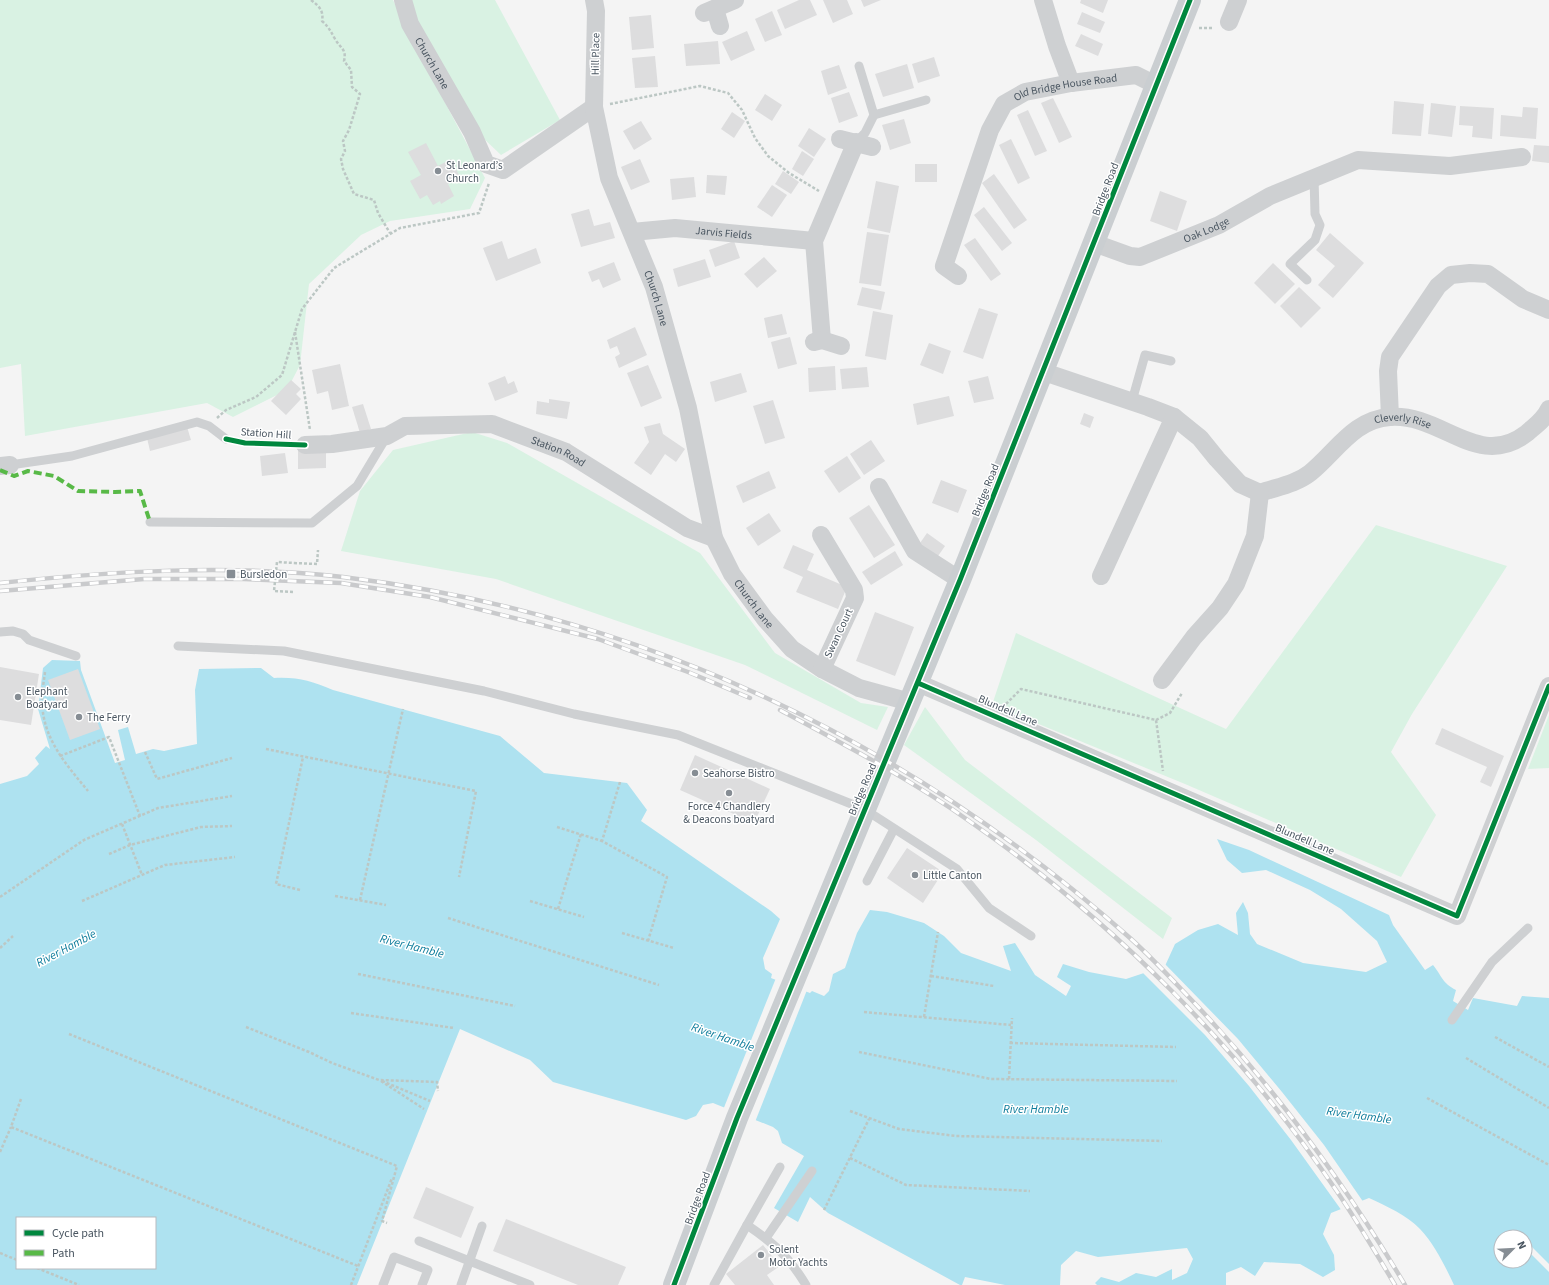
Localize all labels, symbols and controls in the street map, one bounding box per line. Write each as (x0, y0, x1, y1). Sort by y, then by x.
street label: Hill Place (588, 32, 603, 75)
street label: Church Lane (411, 35, 453, 92)
street label: Old Bridge House Road (1011, 70, 1118, 105)
place label: St Leonard’s Church (446, 158, 503, 186)
street label: Bridge Road (1088, 160, 1122, 218)
marker: St Leonard’s Church (433, 166, 443, 176)
street label: Oak Lodge (1181, 213, 1233, 247)
street label: Jarvis Fields (695, 223, 753, 243)
street label: Church Lane (640, 268, 672, 328)
street label: Cleverly Rise (1372, 410, 1434, 433)
street label: Station Hill (240, 424, 292, 443)
street label: Station Road (529, 432, 588, 471)
street label: Bridge Road (968, 462, 1003, 519)
place label: Bursledon (240, 567, 287, 582)
marker: Bursledon (225, 568, 237, 580)
street label: Church Lane (730, 576, 777, 632)
street label: Swan Court (820, 606, 857, 660)
place label: Elephant Boatyard (26, 684, 68, 712)
street label: Blundell Lane (976, 691, 1040, 730)
marker: Elephant Boatyard (13, 692, 23, 702)
place label: The Ferry (87, 710, 130, 725)
marker: The Ferry (74, 712, 84, 722)
street label: Bridge Road (845, 761, 880, 818)
place label: Seahorse Bistro (703, 766, 775, 781)
marker: Seahorse Bistro (690, 768, 700, 778)
marker: Force 4 Chandlery & Deacons boatyard (724, 788, 734, 798)
place label: Force 4 Chandlery & Deacons boatyard (683, 799, 775, 827)
street label: Blundell Lane (1273, 820, 1337, 859)
place label: Little Canton (923, 868, 982, 883)
marker: Little Canton (910, 870, 920, 880)
water label: River Hamble (33, 925, 99, 971)
water label: River Hamble (378, 930, 446, 963)
water label: River Hamble (689, 1019, 757, 1056)
water label: River Hamble (1003, 1101, 1069, 1118)
water label: River Hamble (1325, 1103, 1393, 1129)
street label: Bridge Road (681, 1169, 714, 1227)
legend (16, 1217, 156, 1269)
text: Cycle path (52, 1225, 104, 1242)
north arrow (1493, 1229, 1533, 1269)
text: N (1513, 1239, 1530, 1252)
place label: Solent Motor Yachts (769, 1242, 828, 1270)
text: Path (52, 1245, 75, 1262)
marker: Solent Motor Yachts (756, 1250, 766, 1260)

